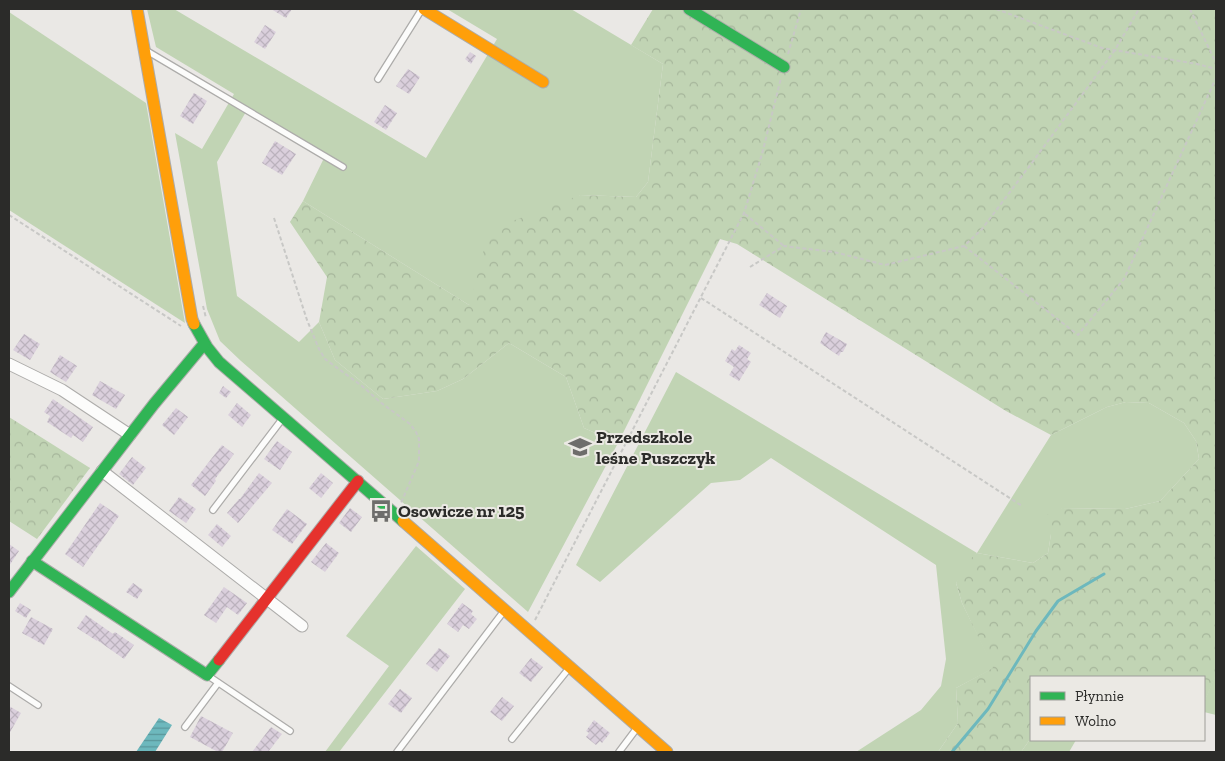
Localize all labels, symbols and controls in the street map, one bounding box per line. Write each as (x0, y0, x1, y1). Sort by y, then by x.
place label: Przedszkole leśne Puszczyk (596, 426, 715, 469)
school or university icon: Przedszkole leśne Puszczyk (567, 434, 593, 460)
bus stop icon: Osowicze nr 125 (368, 498, 394, 524)
place label: Osowicze nr 125 (398, 500, 525, 522)
legend (1030, 676, 1205, 741)
text: Płynnie (1075, 687, 1124, 705)
text: Wolno (1075, 712, 1117, 730)

